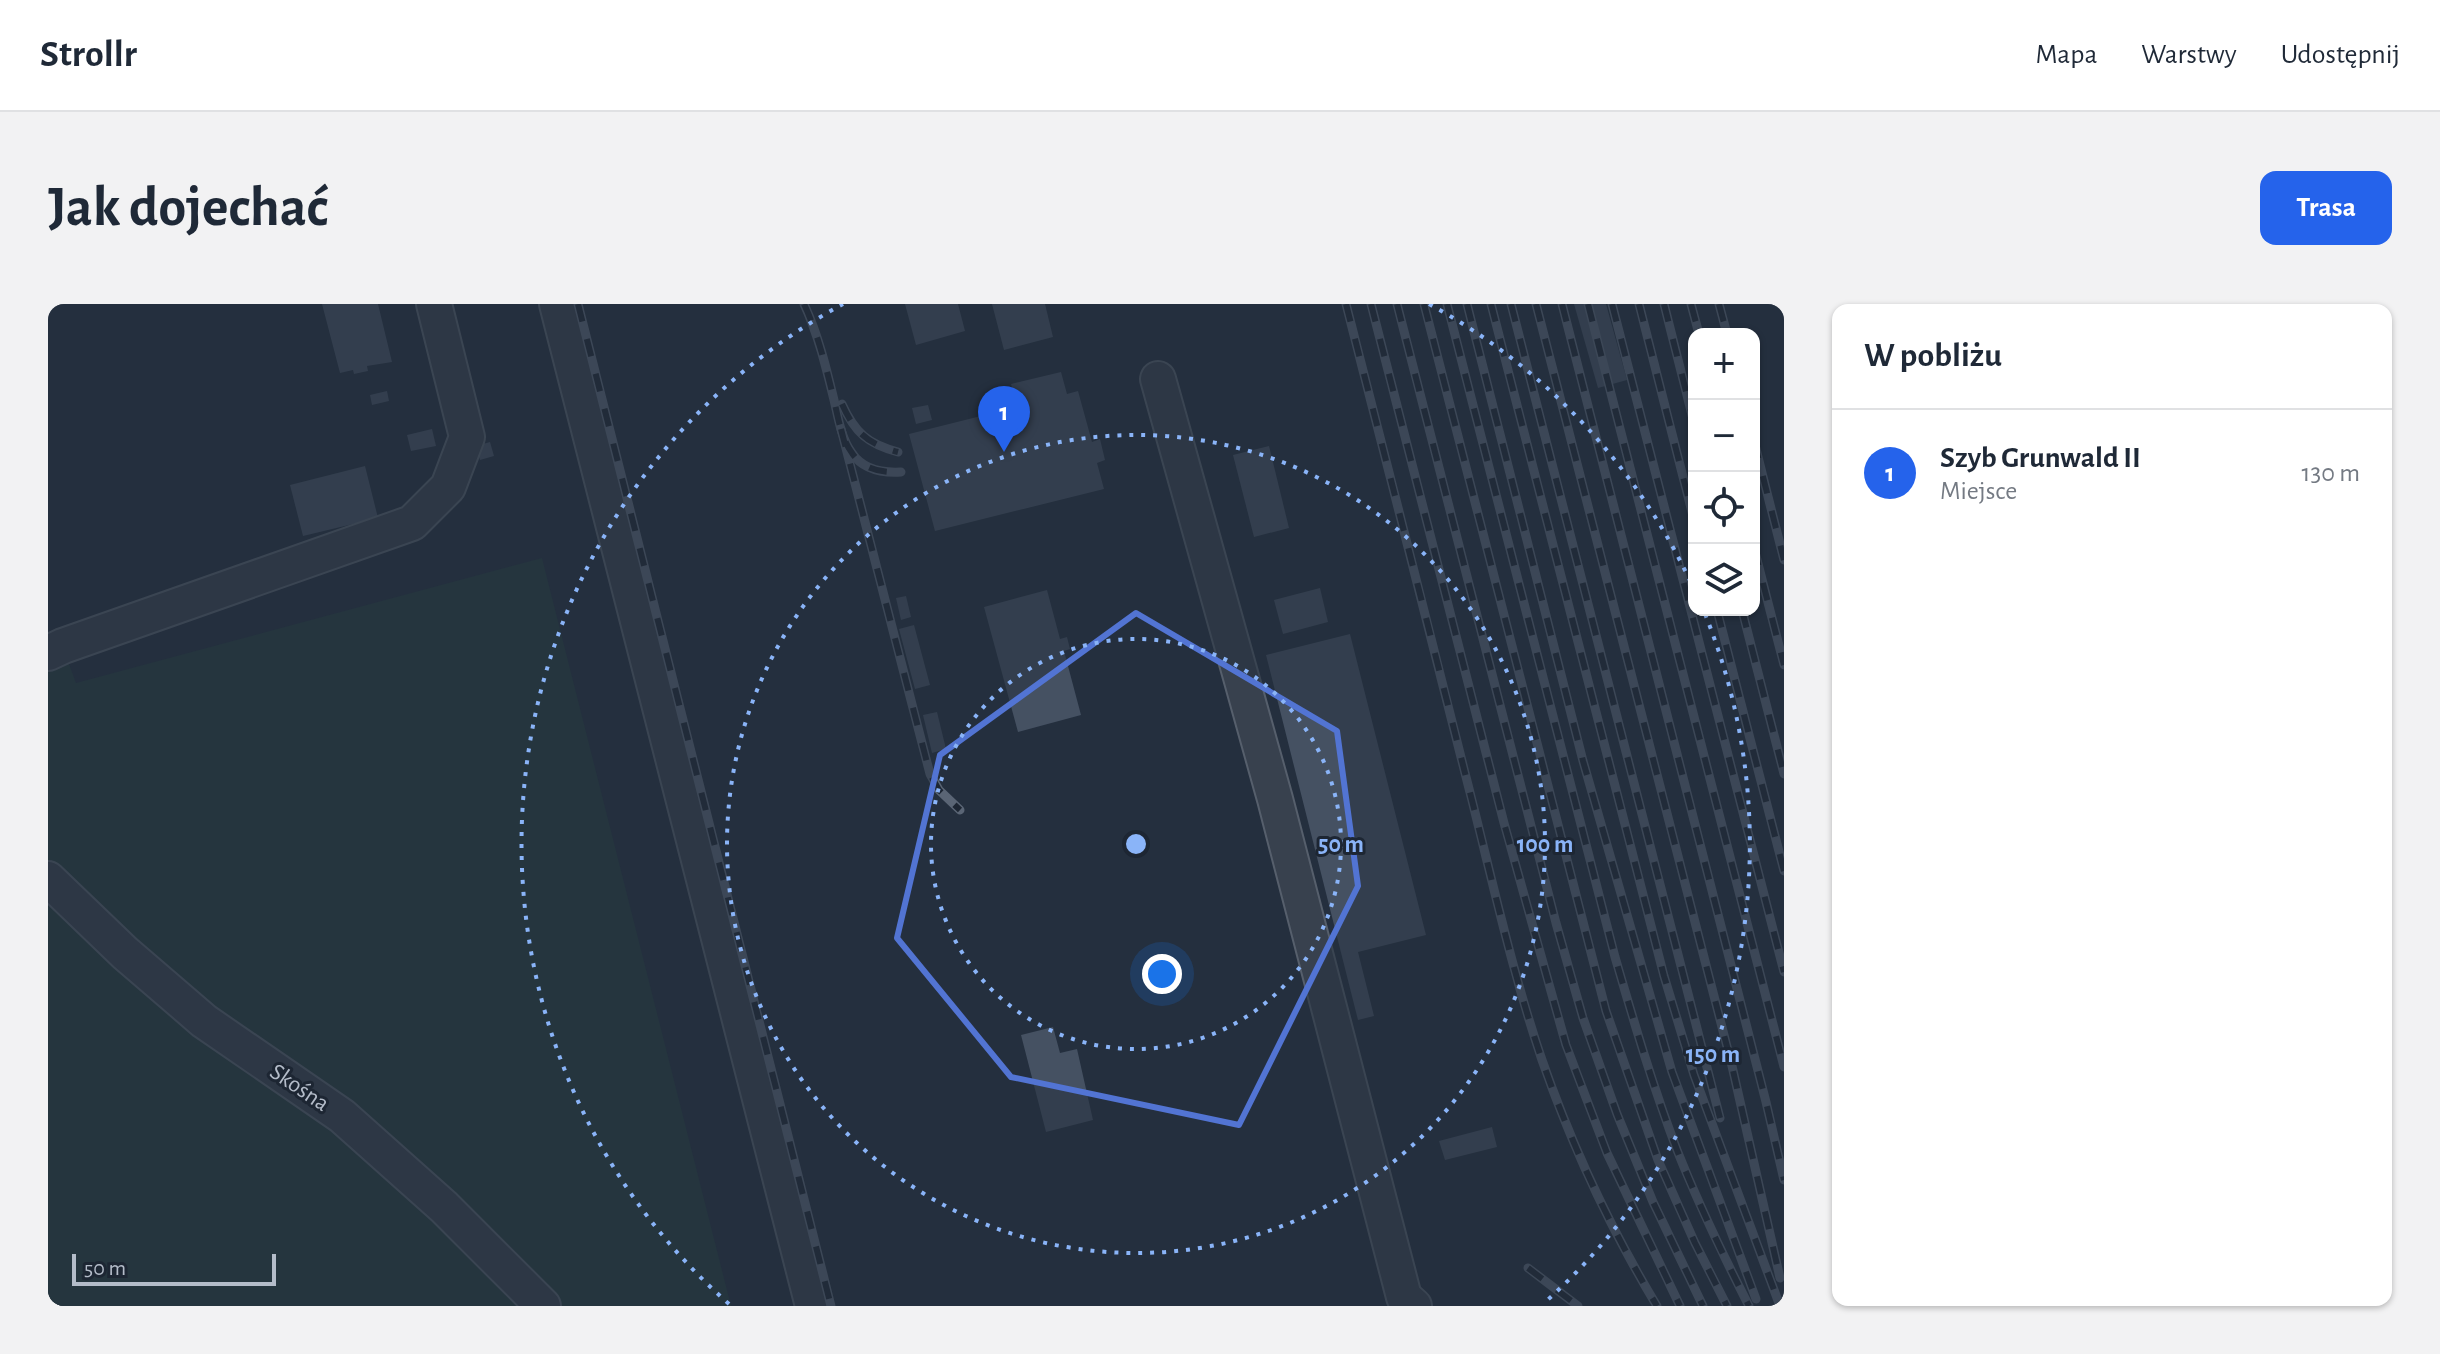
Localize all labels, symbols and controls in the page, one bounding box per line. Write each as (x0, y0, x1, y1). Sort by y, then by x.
text: Strollr (40, 36, 137, 74)
text: Mapa (2035, 41, 2097, 69)
text: Warstwy (2141, 41, 2237, 69)
text: Udostępnij (2281, 41, 2400, 69)
button: Trasa (2260, 171, 2392, 245)
text: Jak dojechać (48, 180, 328, 236)
map controls (1688, 328, 1760, 616)
button: + (1688, 328, 1760, 400)
text: W pobliżu (1864, 339, 2002, 373)
pin: 1 (978, 386, 1030, 452)
button: − (1688, 400, 1760, 472)
text: Szyb Grunwald II (1940, 443, 2141, 473)
text: 1 (1885, 460, 1895, 486)
text: 130 m (2302, 460, 2360, 486)
button: locate (1688, 472, 1760, 544)
text: Miejsce (1940, 478, 2017, 504)
button: layers (1688, 544, 1760, 616)
centre of rings (1122, 830, 1150, 858)
text: 50 m (1318, 833, 1364, 857)
text: 100 m (1517, 833, 1573, 857)
your location (1142, 954, 1182, 994)
text: 150 m (1686, 1043, 1740, 1067)
street label: Skośna (265, 1059, 333, 1116)
scale bar (72, 1250, 276, 1286)
text: 50 m (84, 1257, 126, 1279)

